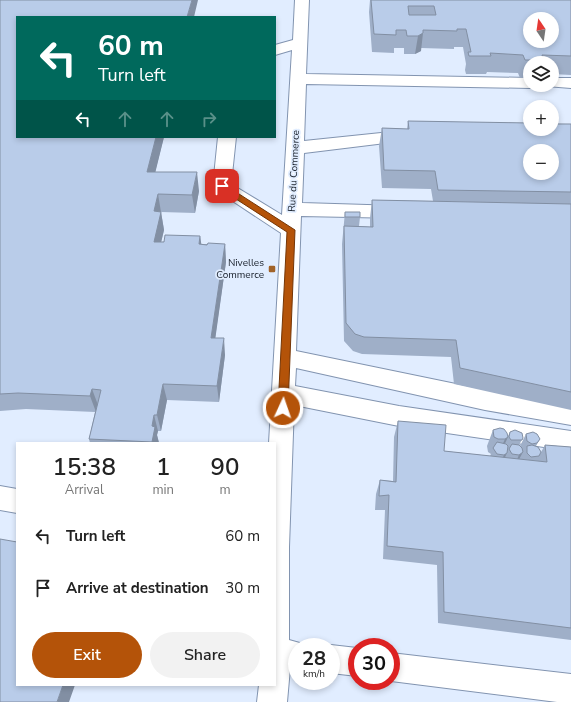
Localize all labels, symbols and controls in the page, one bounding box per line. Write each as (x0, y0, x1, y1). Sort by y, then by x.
north arrow (523, 12, 559, 48)
map controls (523, 12, 559, 180)
text: 60 m (98, 27, 164, 65)
icon: left (32, 32, 84, 84)
button: layers (523, 56, 559, 92)
text: Turn left (98, 63, 166, 87)
button: + (523, 100, 559, 136)
icon: left (72, 108, 94, 130)
icon: ahead (114, 108, 136, 130)
icon: ahead (156, 108, 178, 130)
icon: right (198, 108, 220, 130)
street label: Rue du Commerce (285, 130, 303, 212)
button: − (523, 144, 559, 180)
pin (205, 169, 239, 203)
icon: arrive (211, 175, 233, 197)
place label: Nivelles Commerce (216, 256, 264, 282)
marker: Nivelles Commerce (267, 264, 277, 274)
position arrow (262, 387, 304, 429)
text: 15:38 (53, 451, 116, 483)
text: 1 (156, 451, 170, 483)
text: 90 (211, 451, 239, 483)
text: Arrival (65, 481, 104, 499)
text: min (152, 481, 174, 499)
text: m (219, 481, 231, 499)
icon: left (32, 525, 54, 547)
text: Turn left (66, 526, 125, 546)
text: 60 m (225, 526, 260, 546)
icon: arrive (32, 577, 54, 599)
text: Arrive at destination (66, 578, 209, 598)
text: 30 m (225, 578, 260, 598)
button: Exit (32, 632, 142, 678)
button: Share (150, 632, 260, 678)
speed limit sign: 30 (348, 638, 400, 690)
text: 28 (302, 645, 326, 672)
text: km/h (303, 667, 325, 681)

